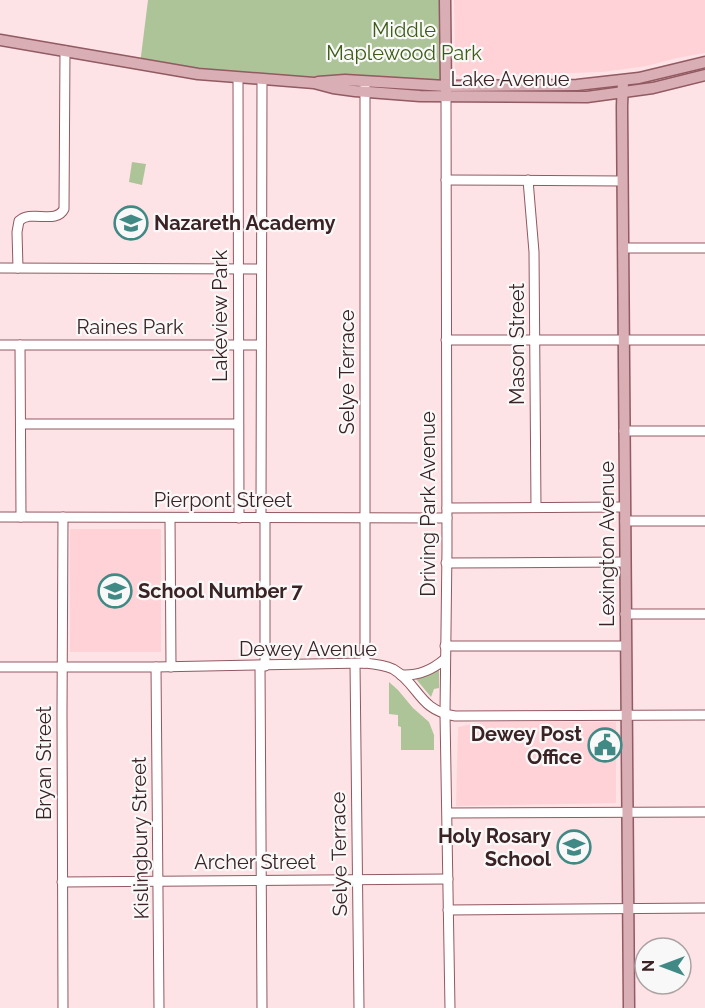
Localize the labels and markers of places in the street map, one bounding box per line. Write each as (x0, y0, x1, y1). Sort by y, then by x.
school or university icon: Nazareth Academy (113, 205, 149, 241)
place label: Nazareth Academy (154, 211, 336, 235)
school or university icon: School Number 7 (97, 573, 133, 609)
place label: School Number 7 (138, 579, 303, 603)
place label: Dewey Post Office (471, 722, 582, 769)
public building icon: Dewey Post Office (587, 727, 623, 763)
place label: Holy Rosary School (438, 824, 552, 871)
school or university icon: Holy Rosary School (556, 829, 592, 865)

